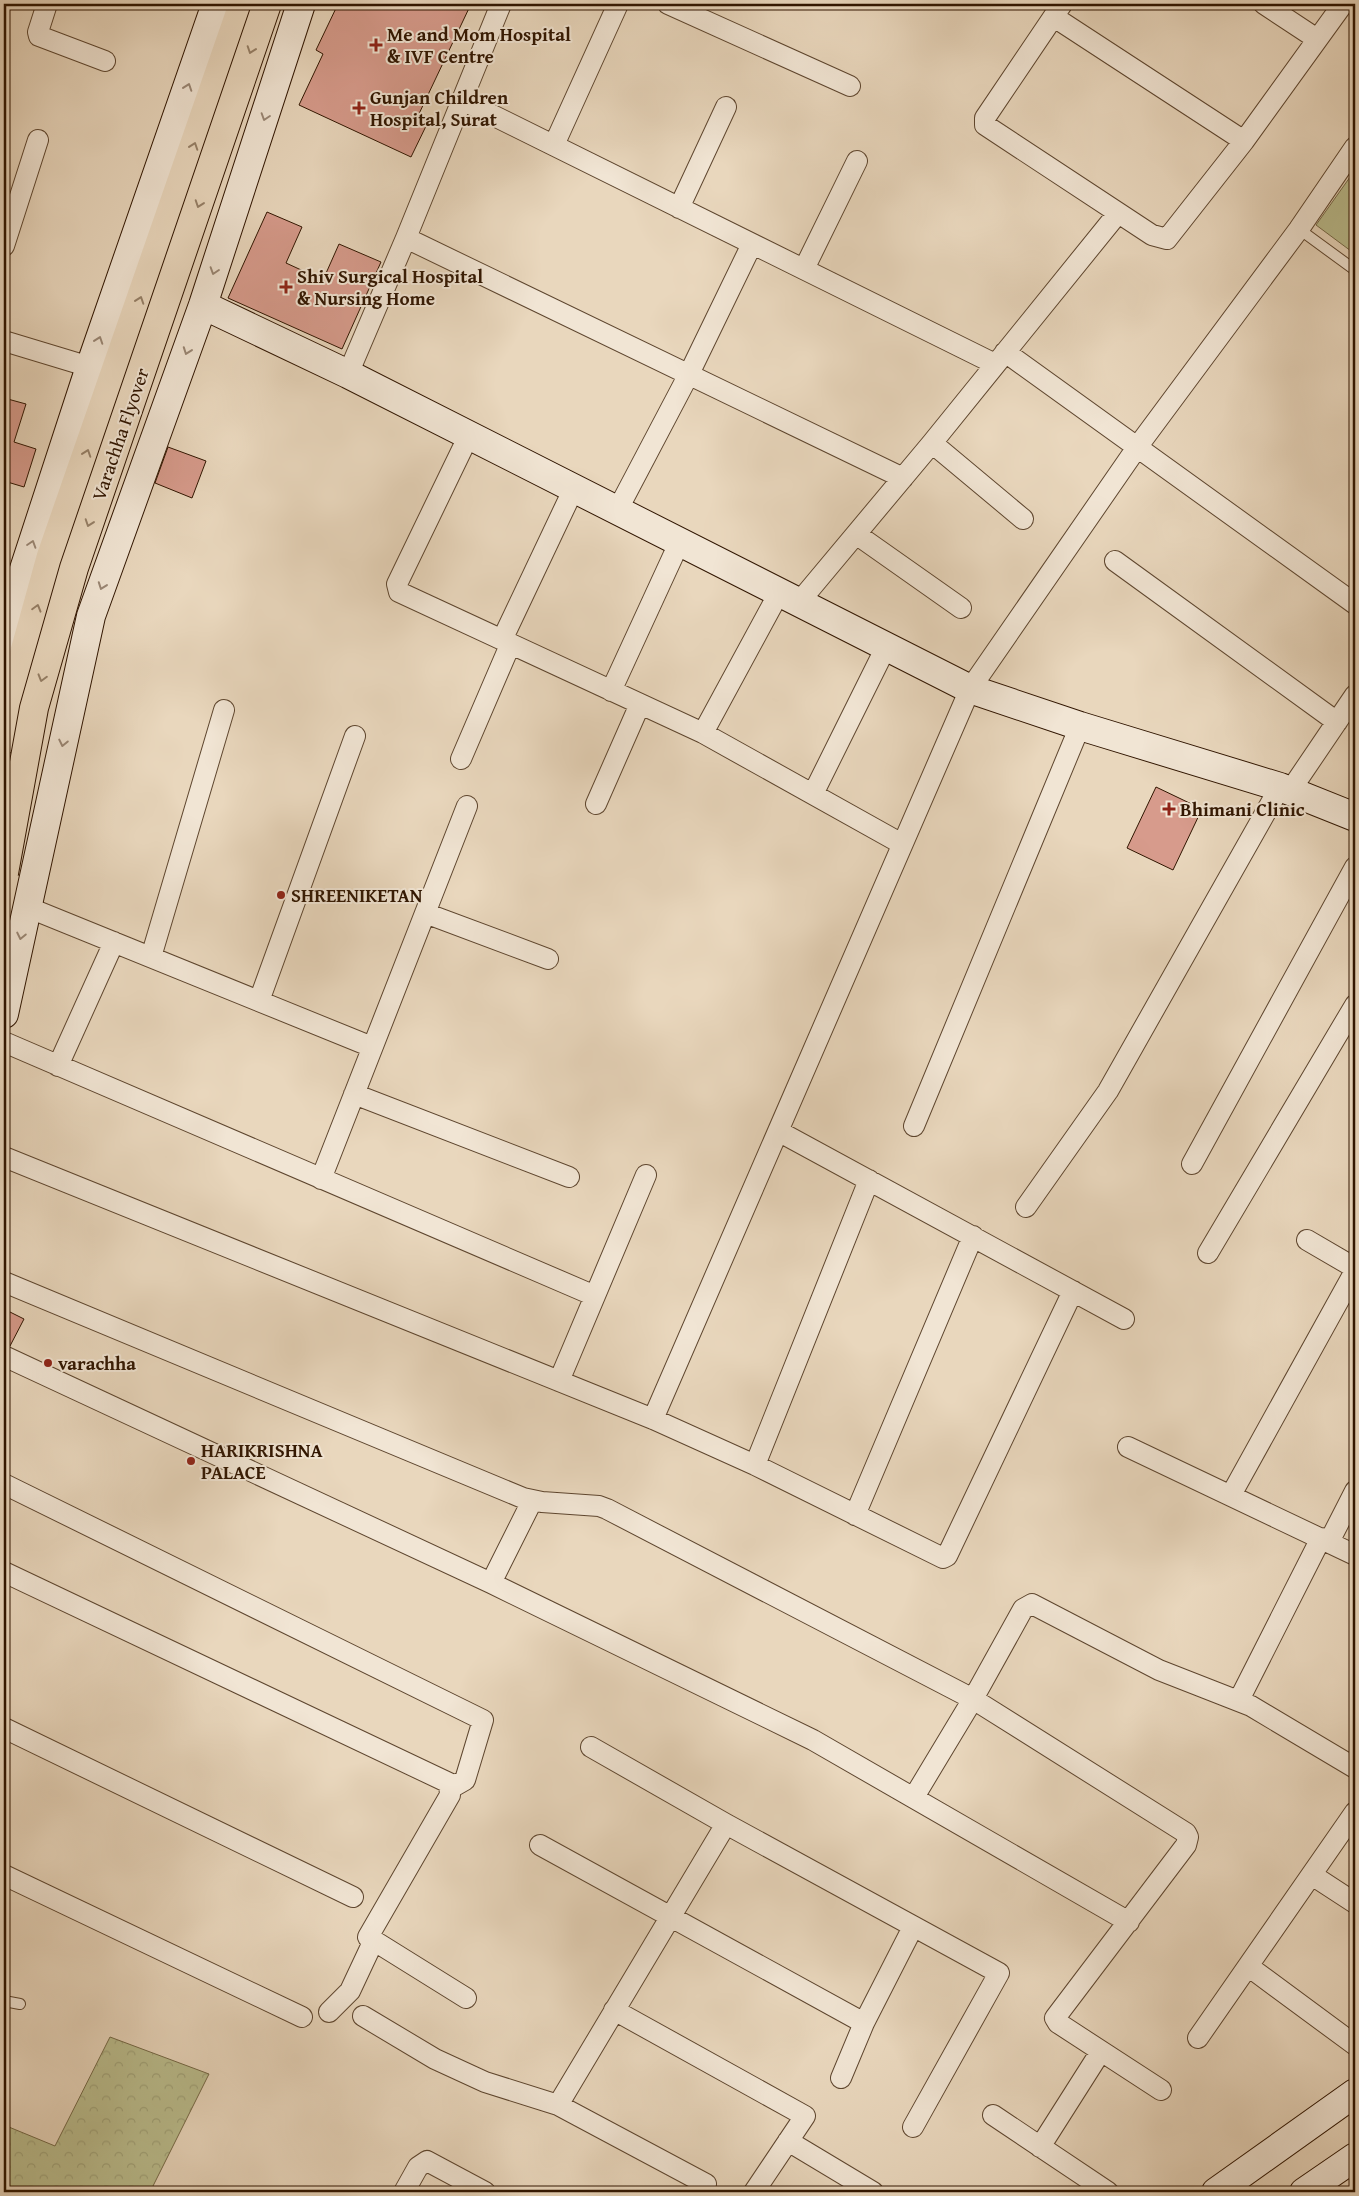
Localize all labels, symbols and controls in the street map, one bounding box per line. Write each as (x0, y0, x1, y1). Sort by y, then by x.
place label: Me and Mom Hospital & IVF Centre (387, 20, 571, 70)
marker: Me and Mom Hospital & IVF Centre (369, 38, 383, 52)
one-way arrow (247, 45, 257, 54)
place label: Gunjan Children Hospital, Surat (370, 83, 509, 133)
one-way arrow (183, 84, 193, 92)
marker: Gunjan Children Hospital, Surat (352, 101, 366, 115)
one-way arrow (260, 112, 270, 120)
one-way arrow (188, 143, 198, 151)
one-way arrow (195, 199, 205, 207)
place label: Shiv Surgical Hospital & Nursing Home (297, 262, 483, 312)
one-way arrow (210, 267, 220, 275)
marker: Shiv Surgical Hospital & Nursing Home (279, 280, 293, 294)
one-way arrow (134, 296, 144, 305)
one-way arrow (93, 336, 103, 344)
one-way arrow (183, 346, 193, 354)
street label: Varachha Flyover (84, 364, 156, 504)
one-way arrow (81, 450, 91, 458)
one-way arrow (85, 518, 95, 527)
one-way arrow (27, 540, 37, 549)
one-way arrow (98, 581, 108, 589)
one-way arrow (31, 604, 42, 612)
one-way arrow (38, 674, 48, 682)
one-way arrow (58, 739, 69, 748)
place label: Bhimani Clinic (1180, 795, 1305, 823)
marker: Bhimani Clinic (1162, 802, 1176, 816)
place label: SHREENIKETAN (291, 881, 423, 909)
marker: SHREENIKETAN (275, 889, 287, 901)
one-way arrow (16, 932, 27, 941)
place label: varachha (58, 1349, 136, 1377)
marker: varachha (42, 1357, 54, 1369)
place label: HARIKRISHNA PALACE (201, 1436, 323, 1486)
marker: HARIKRISHNA PALACE (185, 1455, 197, 1467)

